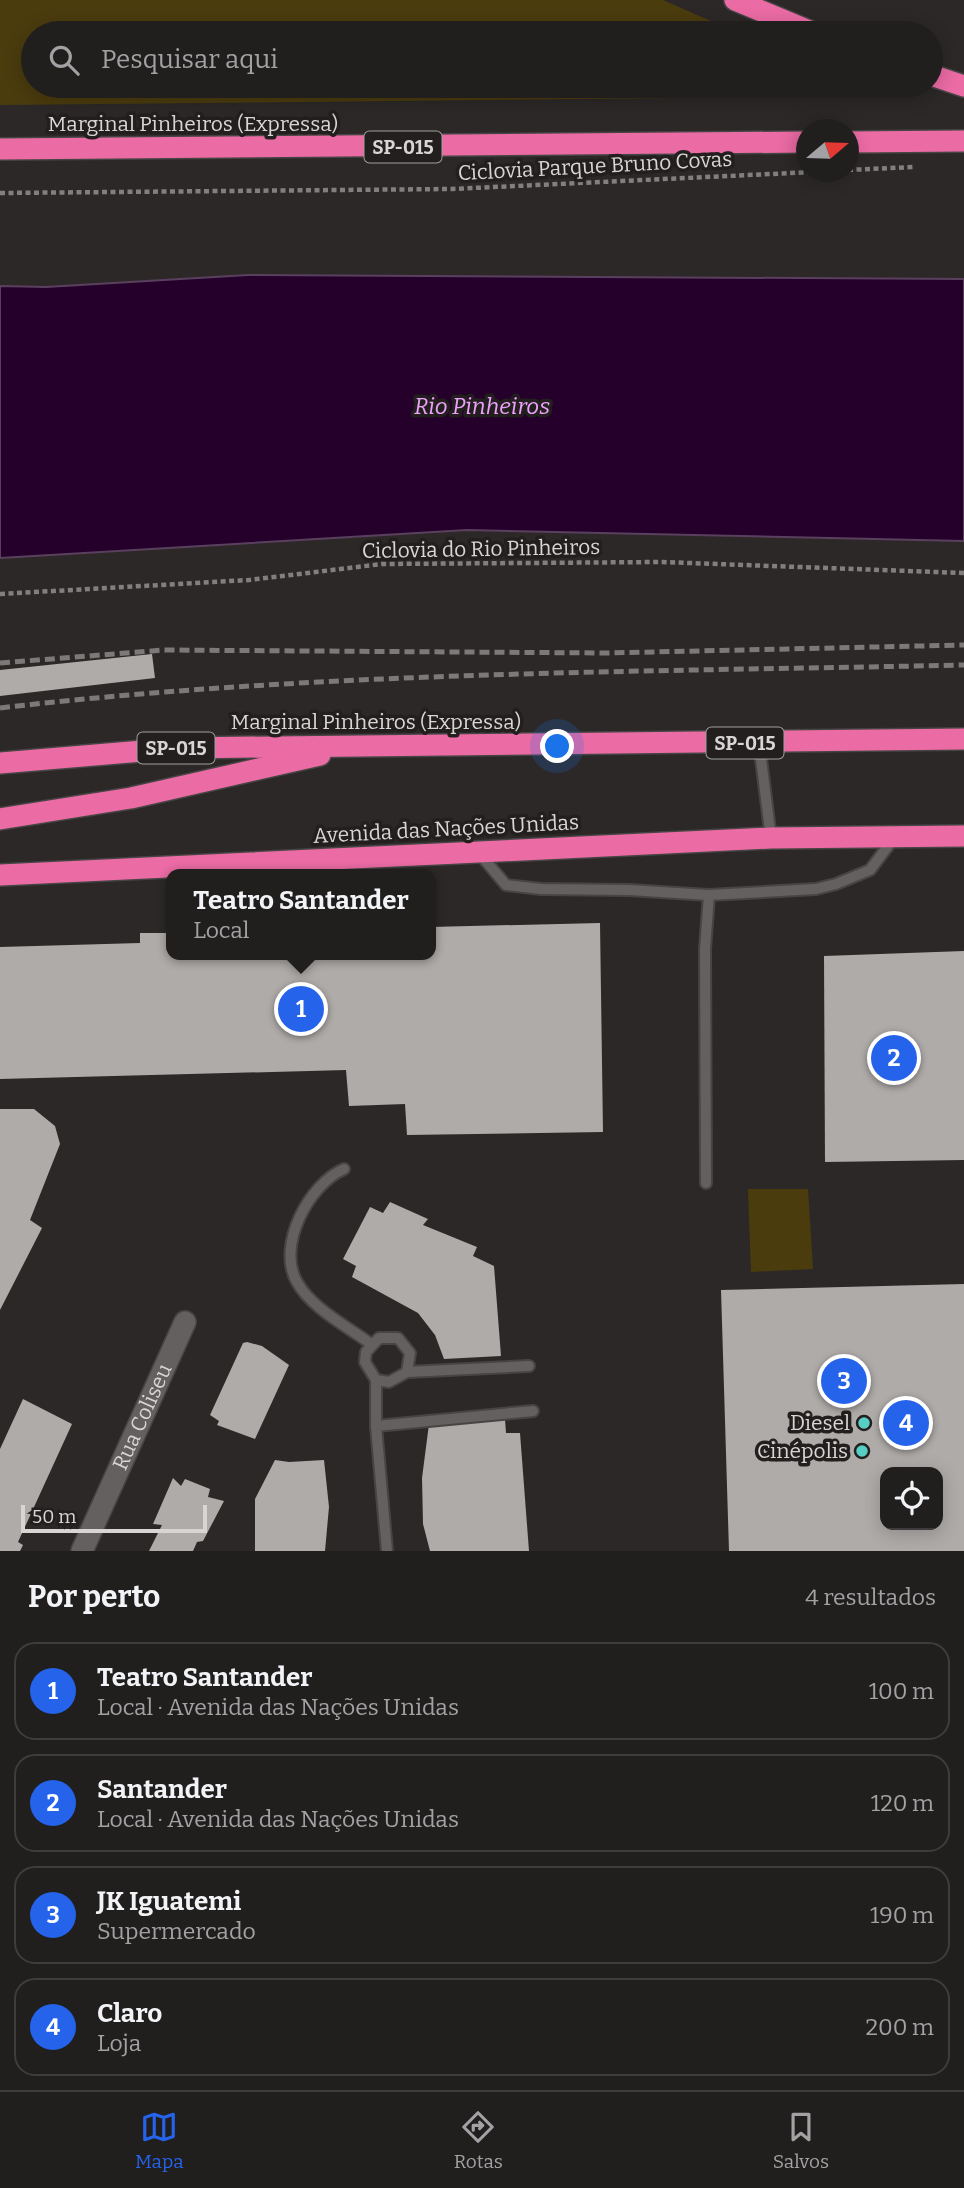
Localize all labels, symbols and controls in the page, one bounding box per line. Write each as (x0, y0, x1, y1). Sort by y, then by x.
search box (21, 21, 943, 98)
icon: search (45, 41, 83, 79)
text: Pesquisar aqui (101, 44, 278, 75)
street label: Marginal Pinheiros (Expressa) (48, 111, 338, 137)
north arrow (796, 119, 859, 182)
road number: SP-015 (364, 132, 442, 162)
street label: Ciclovia Parque Bruno Covas (457, 146, 733, 186)
water label: Rio Pinheiros (414, 392, 550, 420)
street label: Ciclovia do Rio Pinheiros (362, 534, 600, 564)
street label: Marginal Pinheiros (Expressa) (231, 709, 521, 735)
road number: SP-015 (706, 728, 784, 758)
your location (540, 729, 574, 763)
road number: SP-015 (138, 733, 214, 764)
street label: Avenida das Nações Unidas (312, 809, 580, 849)
popup (166, 869, 436, 960)
text: Teatro Santander (193, 885, 409, 916)
text: Local (193, 916, 249, 944)
pin: 1 (278, 983, 324, 1035)
pin: 2 (871, 1032, 917, 1084)
pin: 3 (821, 1355, 867, 1407)
street label: Rua Coliseu (107, 1360, 178, 1474)
pin: 4 (883, 1397, 929, 1449)
place label: Diesel (790, 1410, 850, 1436)
marker: Diesel (856, 1415, 872, 1431)
place label: Cinépolis (757, 1438, 848, 1464)
marker: Cinépolis (854, 1443, 870, 1459)
map controls (880, 1467, 943, 1530)
button: locate (880, 1467, 943, 1530)
scale bar (21, 1502, 206, 1534)
text: 50 m (32, 1505, 76, 1528)
text: Por perto (28, 1579, 160, 1615)
text: 4 resultados (805, 1583, 936, 1611)
text: Teatro Santander (97, 1662, 313, 1693)
text: 1 (48, 1677, 58, 1705)
text: 100 m (869, 1677, 934, 1705)
text: Local · Avenida das Nações Unidas (97, 1693, 459, 1721)
text: Santander (97, 1774, 227, 1805)
text: 2 (47, 1789, 59, 1817)
text: 120 m (871, 1789, 934, 1817)
text: Local · Avenida das Nações Unidas (97, 1805, 459, 1833)
text: JK Iguatemi (97, 1886, 241, 1917)
text: 3 (46, 1901, 60, 1929)
text: 190 m (870, 1901, 934, 1929)
text: Supermercado (97, 1917, 256, 1945)
text: Claro (97, 1998, 162, 2029)
text: 4 (46, 2013, 60, 2041)
text: 200 m (865, 2013, 934, 2041)
text: Loja (97, 2029, 141, 2057)
tab: Mapa (135, 2108, 184, 2173)
tab: Rotas (454, 2108, 503, 2173)
tab: Salvos (773, 2108, 829, 2173)

